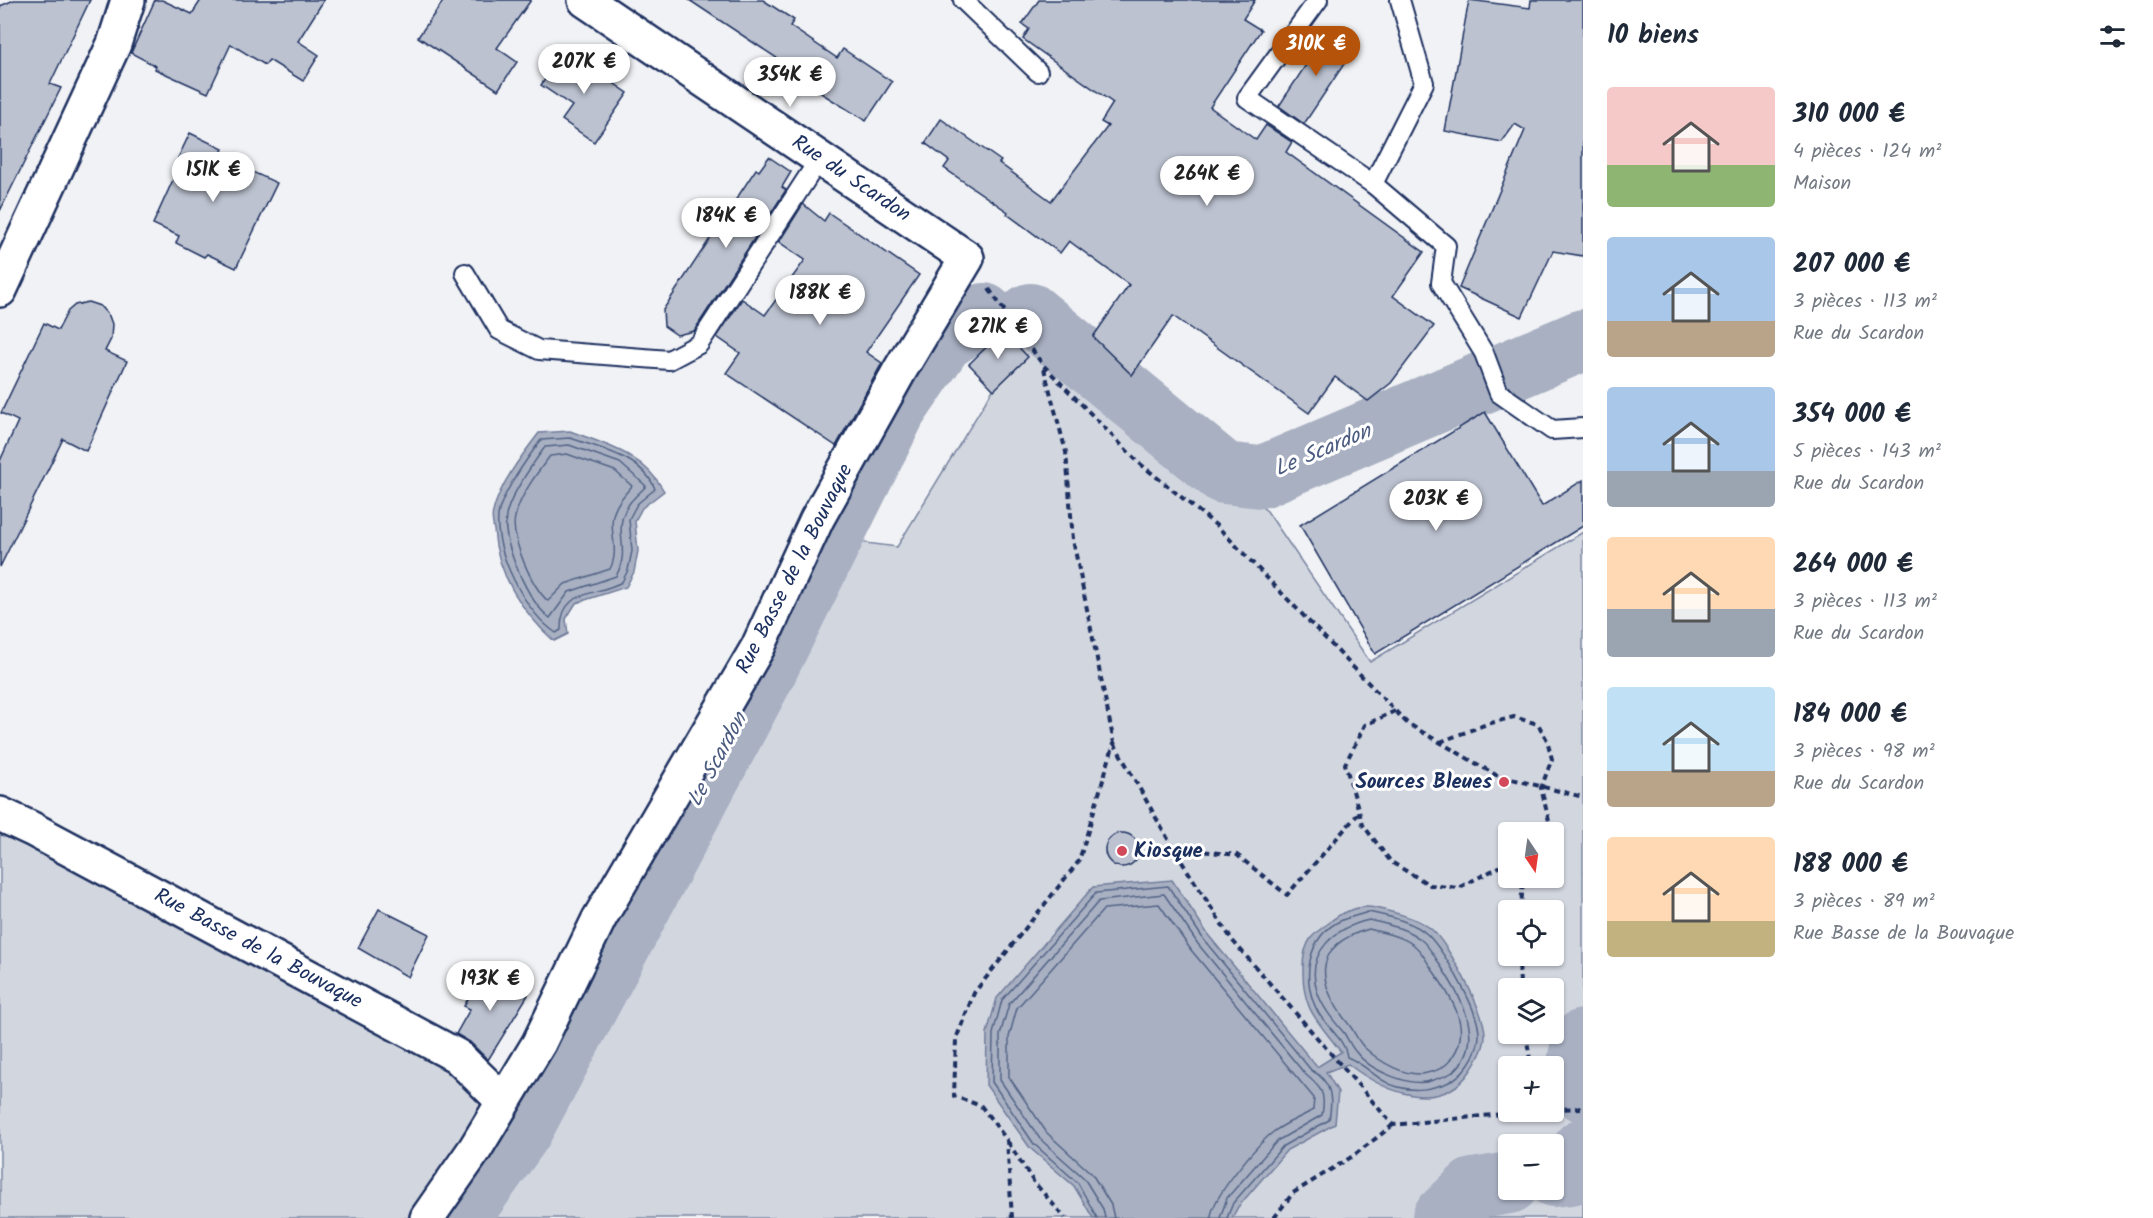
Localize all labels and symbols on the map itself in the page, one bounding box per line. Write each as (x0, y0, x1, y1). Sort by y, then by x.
pin: 310K € (1267, 26, 1365, 77)
pin: 207K € (535, 44, 633, 95)
pin: 354K € (741, 57, 839, 108)
street label: Rue du Scardon (785, 127, 917, 231)
pin: 151K € (164, 152, 262, 203)
pin: 264K € (1158, 156, 1256, 207)
pin: 184K € (677, 198, 775, 249)
pin: 188K € (771, 275, 869, 326)
pin: 271K € (949, 309, 1047, 360)
water label: Le Scardon (1269, 414, 1379, 487)
street label: Rue Basse de la Bouvaque (728, 458, 863, 680)
pin: 203K € (1387, 481, 1485, 532)
water label: Le Scardon (678, 705, 759, 813)
place label: Sources Bleues (1355, 766, 1492, 799)
marker: Sources Bleues (1497, 775, 1511, 789)
north arrow (1498, 822, 1564, 888)
place label: Kiosque (1134, 835, 1203, 868)
marker: Kiosque (1115, 844, 1129, 858)
street label: Rue Basse de la Bouvaque (148, 880, 369, 1018)
pin: 193K € (441, 961, 539, 1012)

